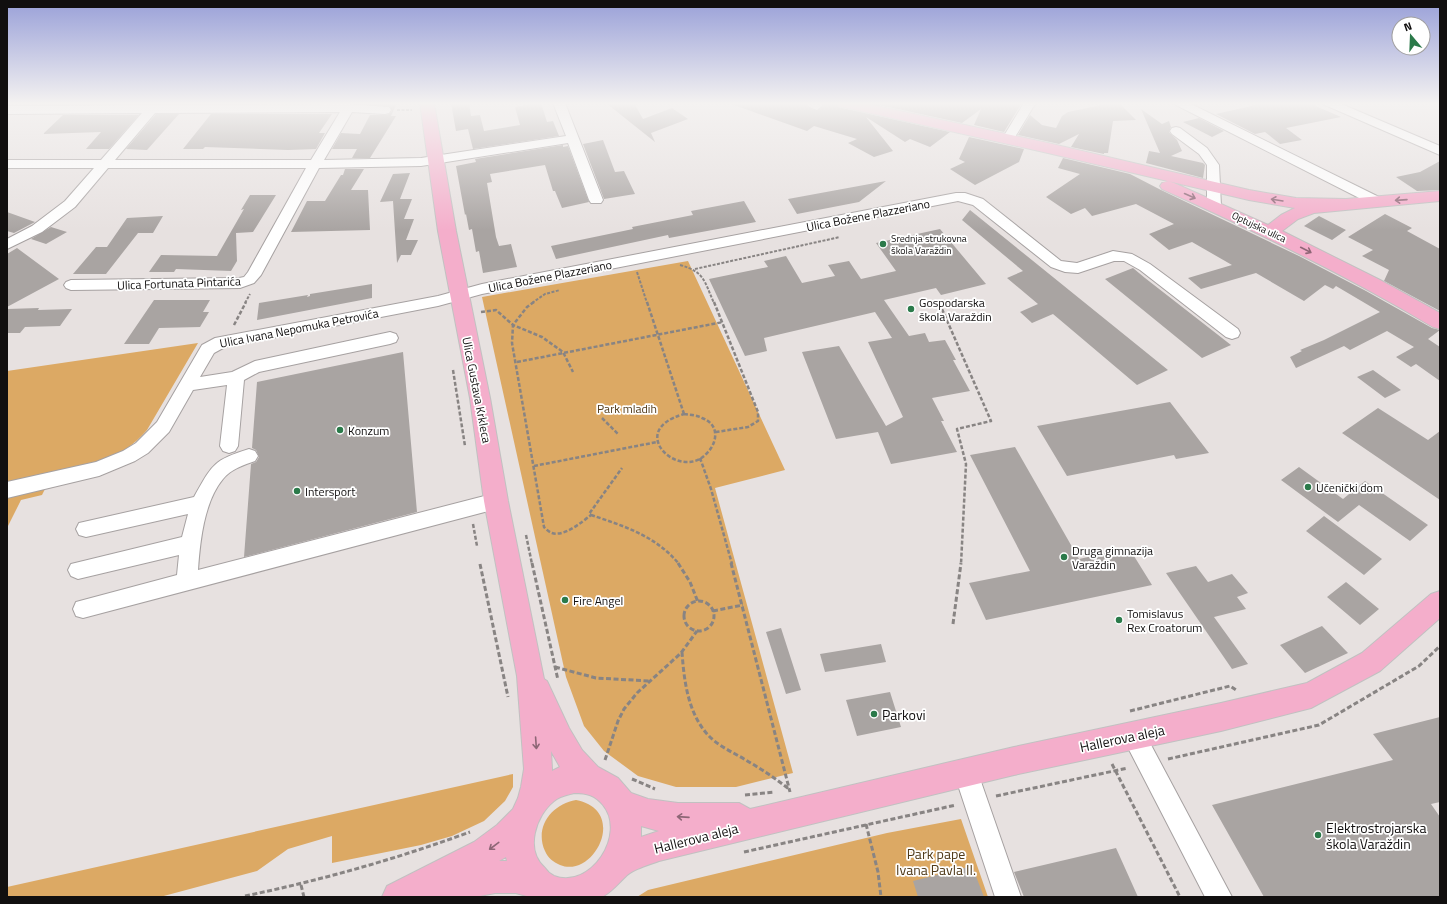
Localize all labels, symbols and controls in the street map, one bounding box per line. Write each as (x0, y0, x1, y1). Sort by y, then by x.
north arrow (1391, 16, 1431, 56)
text: N (1402, 18, 1414, 35)
one-way arrow (1184, 193, 1196, 200)
street label: Ulica Božene Plazzeriano (804, 194, 932, 236)
one-way arrow (1271, 196, 1284, 204)
one-way arrow (1395, 197, 1408, 204)
street label: Optujska ulica (1229, 208, 1289, 246)
place label: Srednja strukovna škola Varaždin (891, 231, 967, 258)
marker: Srednja strukovna škola Varaždin (878, 239, 888, 249)
one-way arrow (1300, 246, 1312, 254)
street label: Ulica Božene Plazzeriano (486, 255, 614, 297)
street label: Ulica Fortunata Pintarića (117, 271, 241, 295)
place label: Gospodarska škola Varaždin (919, 293, 992, 326)
street label: Ulica Ivana Nepomuka Petrovića (218, 303, 380, 353)
marker: Gospodarska škola Varaždin (906, 304, 916, 314)
street label: Ulica Gustava Krkleca (457, 335, 497, 445)
park label: Park mladih (597, 399, 657, 418)
place label: Konzum (348, 421, 389, 440)
marker: Konzum (335, 425, 345, 435)
place label: Učenički dom (1316, 478, 1383, 497)
place label: Intersport (305, 482, 356, 501)
marker: Učenički dom (1303, 482, 1313, 492)
marker: Intersport (292, 486, 302, 496)
place label: Druga gimnazija Varaždin (1072, 541, 1153, 574)
marker: Druga gimnazija Varaždin (1059, 552, 1069, 562)
place label: Fire Angel (573, 591, 623, 610)
marker: Fire Angel (560, 595, 570, 605)
place label: Tomislavus Rex Croatorum (1127, 604, 1202, 637)
marker: Tomislavus Rex Croatorum (1114, 615, 1124, 625)
place label: Parkovi (882, 704, 926, 725)
marker: Parkovi (869, 709, 879, 719)
street label: Hallerova aleja (1078, 719, 1166, 757)
one-way arrow (533, 736, 540, 749)
one-way arrow (677, 813, 690, 821)
street label: Hallerova aleja (652, 817, 740, 859)
place label: Elektrostrojarska škola Varaždin (1326, 817, 1426, 854)
marker: Elektrostrojarska škola Varaždin (1313, 830, 1323, 840)
one-way arrow (489, 842, 500, 850)
park label: Park pape Ivana Pavla II. (896, 843, 976, 880)

